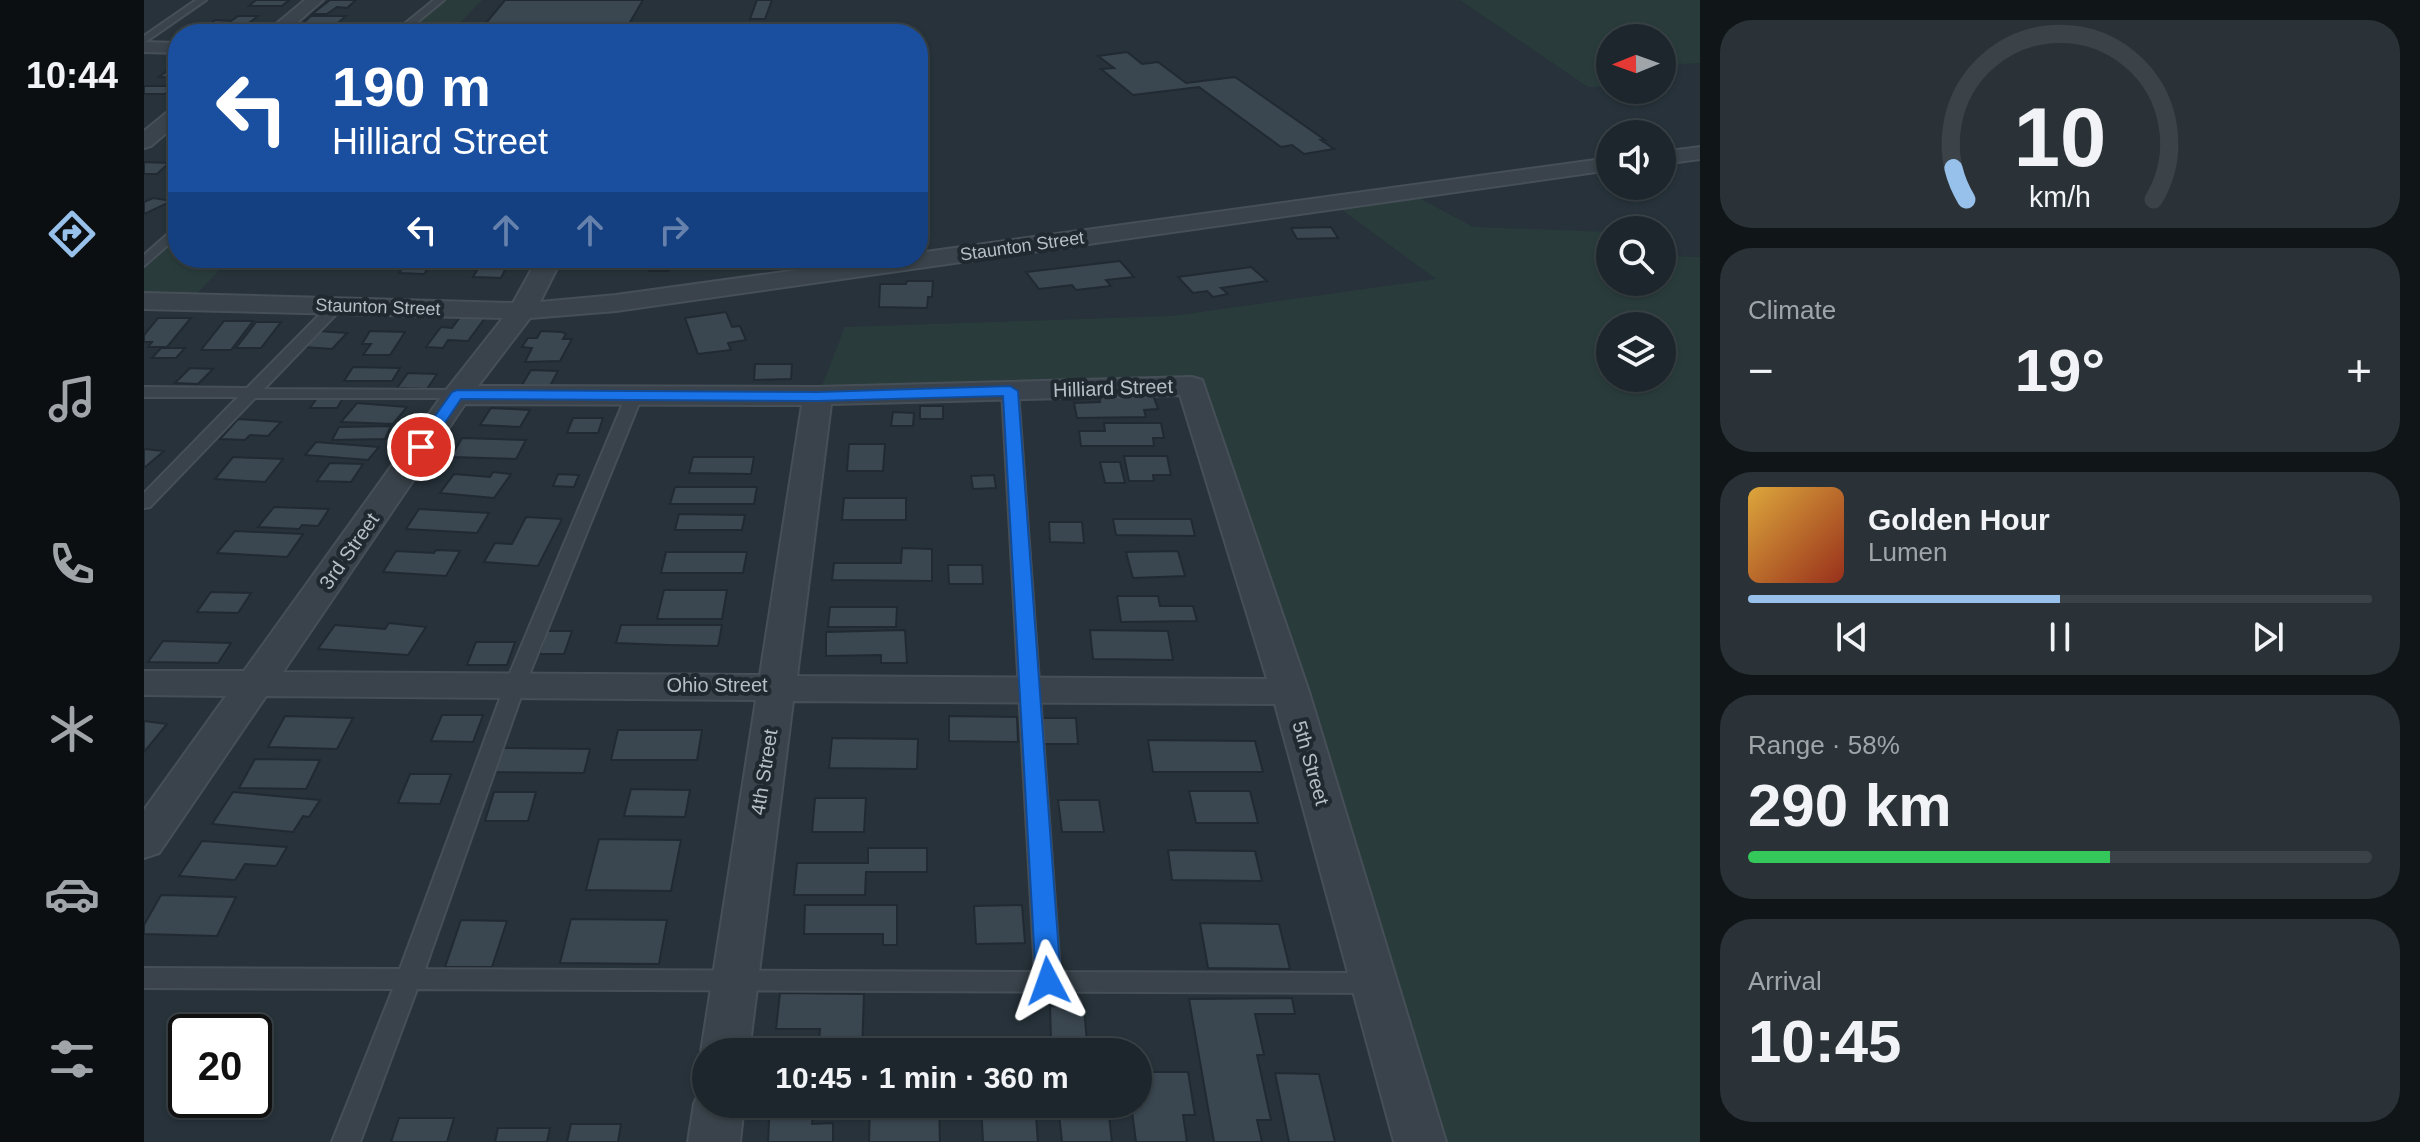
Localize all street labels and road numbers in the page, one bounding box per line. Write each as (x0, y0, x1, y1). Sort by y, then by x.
street label: Staunton Street (959, 227, 1085, 265)
street label: Staunton Street (315, 295, 441, 319)
street label: Hilliard Street (1053, 375, 1174, 401)
street label: 3rd Street (315, 508, 383, 593)
street label: Ohio Street (666, 674, 768, 696)
street label: 5th Street (1288, 718, 1334, 808)
street label: 4th Street (746, 727, 782, 817)

